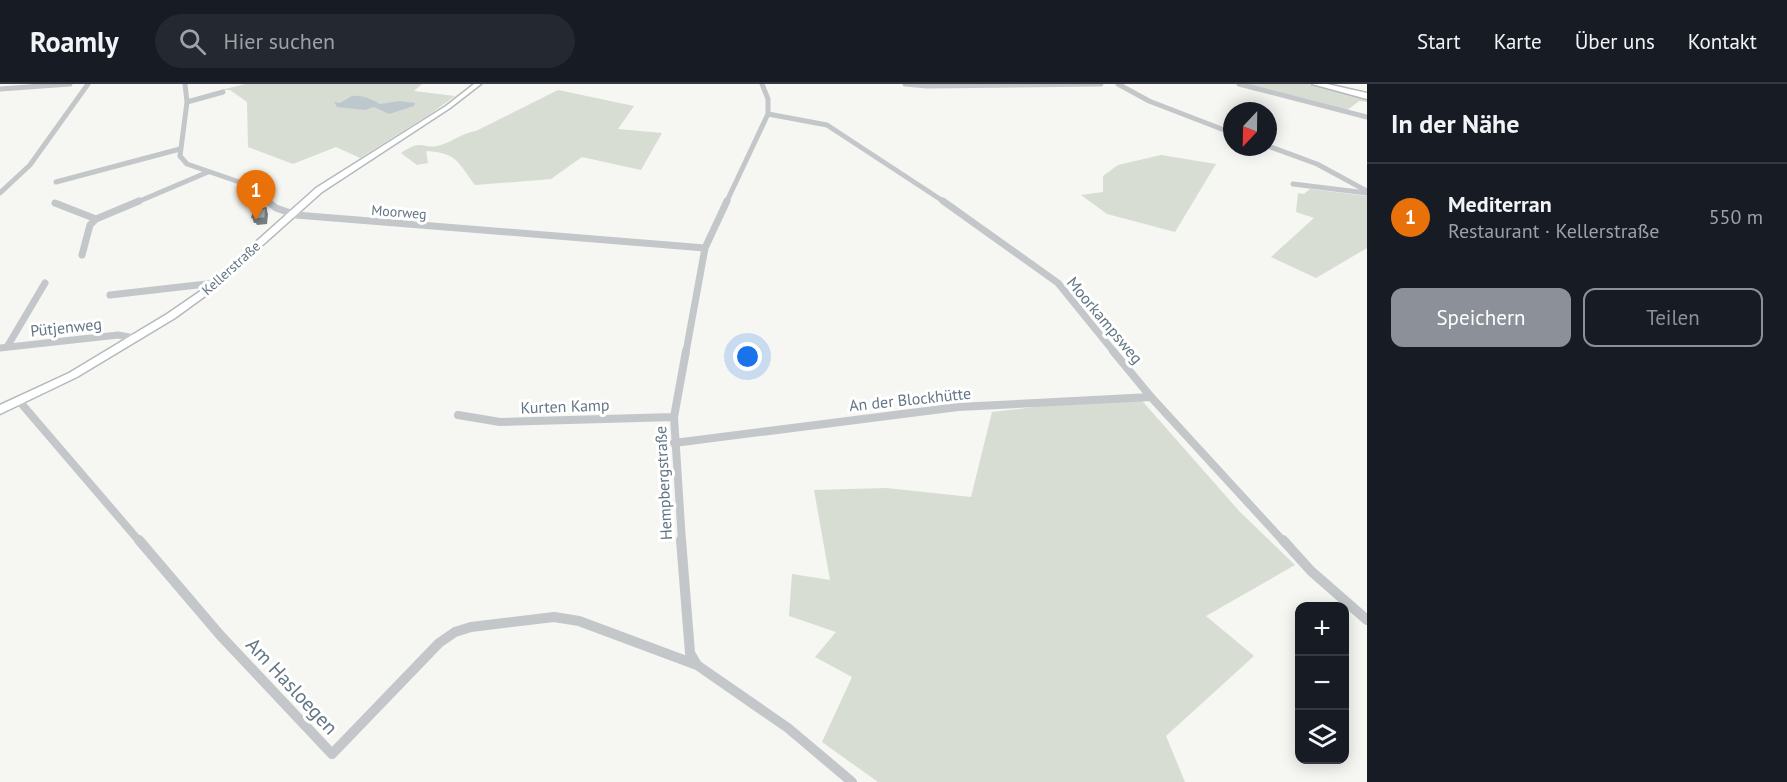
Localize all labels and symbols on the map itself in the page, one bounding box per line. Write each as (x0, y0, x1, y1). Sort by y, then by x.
north arrow (1223, 102, 1277, 156)
pin: 1 (236, 170, 276, 220)
street label: Moorweg (371, 201, 427, 223)
street label: Kellerstraße (198, 237, 264, 299)
street label: Moorkampsweg (1063, 272, 1147, 368)
street label: Pütjenweg (29, 313, 103, 341)
your location (733, 342, 762, 371)
street label: An der Blockhütte (848, 383, 972, 415)
street label: Kurten Kamp (520, 394, 610, 418)
street label: Hempbergstraße (650, 425, 676, 541)
street label: Am Hasloegen (240, 632, 344, 740)

